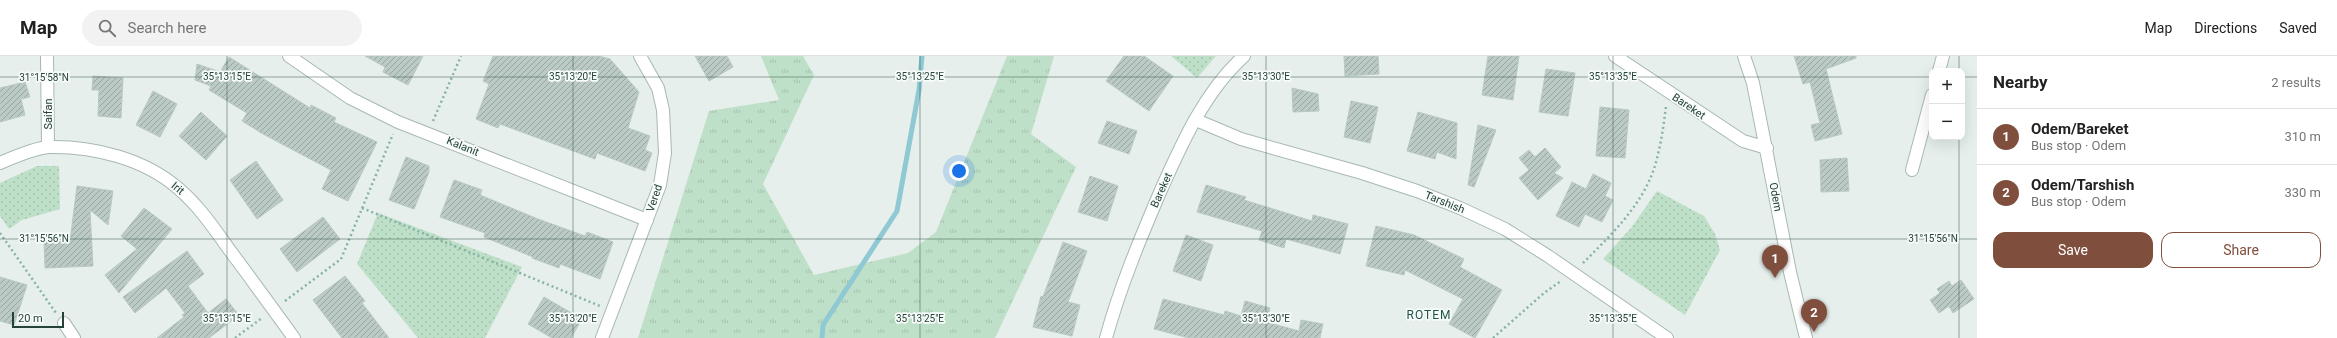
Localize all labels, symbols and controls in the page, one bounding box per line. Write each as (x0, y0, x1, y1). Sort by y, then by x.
search box (82, 10, 362, 46)
text: Map (20, 16, 58, 39)
icon: search (96, 17, 118, 39)
text: Search here (128, 19, 206, 37)
text: Map (2145, 20, 2172, 36)
text: Directions (2194, 20, 2257, 36)
text: Saved (2279, 20, 2317, 36)
map controls (1929, 68, 1965, 140)
button: + (1929, 68, 1965, 104)
text: 35°13'15"E (203, 71, 251, 82)
text: 35°13'20"E (549, 71, 597, 82)
text: 35°13'25"E (896, 71, 944, 82)
text: 35°13'30"E (1242, 71, 1290, 82)
text: 35°13'35"E (1589, 71, 1637, 82)
text: 31°15'58"N (19, 72, 69, 83)
text: Nearby (1993, 72, 2048, 92)
text: 2 results (2271, 75, 2321, 90)
street label: Bareket (1670, 91, 1708, 122)
street label: Saifan (42, 98, 55, 130)
button: − (1929, 104, 1965, 140)
text: Odem/Bareket (2031, 120, 2129, 138)
text: 1 (2002, 129, 2010, 144)
text: 310 m (2284, 129, 2321, 144)
street label: Kalanit (445, 134, 481, 159)
text: Bus stop · Odem (2031, 138, 2126, 153)
your location (949, 161, 969, 181)
street label: Bareket (1148, 170, 1175, 210)
text: Odem/Tarshish (2031, 176, 2134, 194)
street label: Irit (169, 179, 187, 198)
street label: Odem (1767, 182, 1784, 213)
street label: Vered (644, 183, 665, 214)
text: 2 (2002, 185, 2010, 200)
text: 330 m (2284, 185, 2321, 200)
street label: Tarshish (1423, 189, 1467, 216)
text: Bus stop · Odem (2031, 194, 2126, 209)
button: Save (1993, 232, 2153, 268)
button: Share (2161, 232, 2321, 268)
text: 31°15'56"N (19, 233, 69, 244)
text: 31°15'56"N (1908, 233, 1958, 244)
pin: 1 (1762, 245, 1788, 278)
pin: 2 (1801, 299, 1827, 332)
district label: ROTEM (1407, 308, 1451, 322)
scale bar (12, 310, 64, 329)
text: 20 m (18, 312, 43, 325)
text: 35°13'15"E (203, 313, 251, 324)
text: 35°13'20"E (549, 313, 597, 324)
text: 35°13'25"E (896, 313, 944, 324)
text: 35°13'30"E (1242, 313, 1290, 324)
text: 35°13'35"E (1589, 313, 1637, 324)

